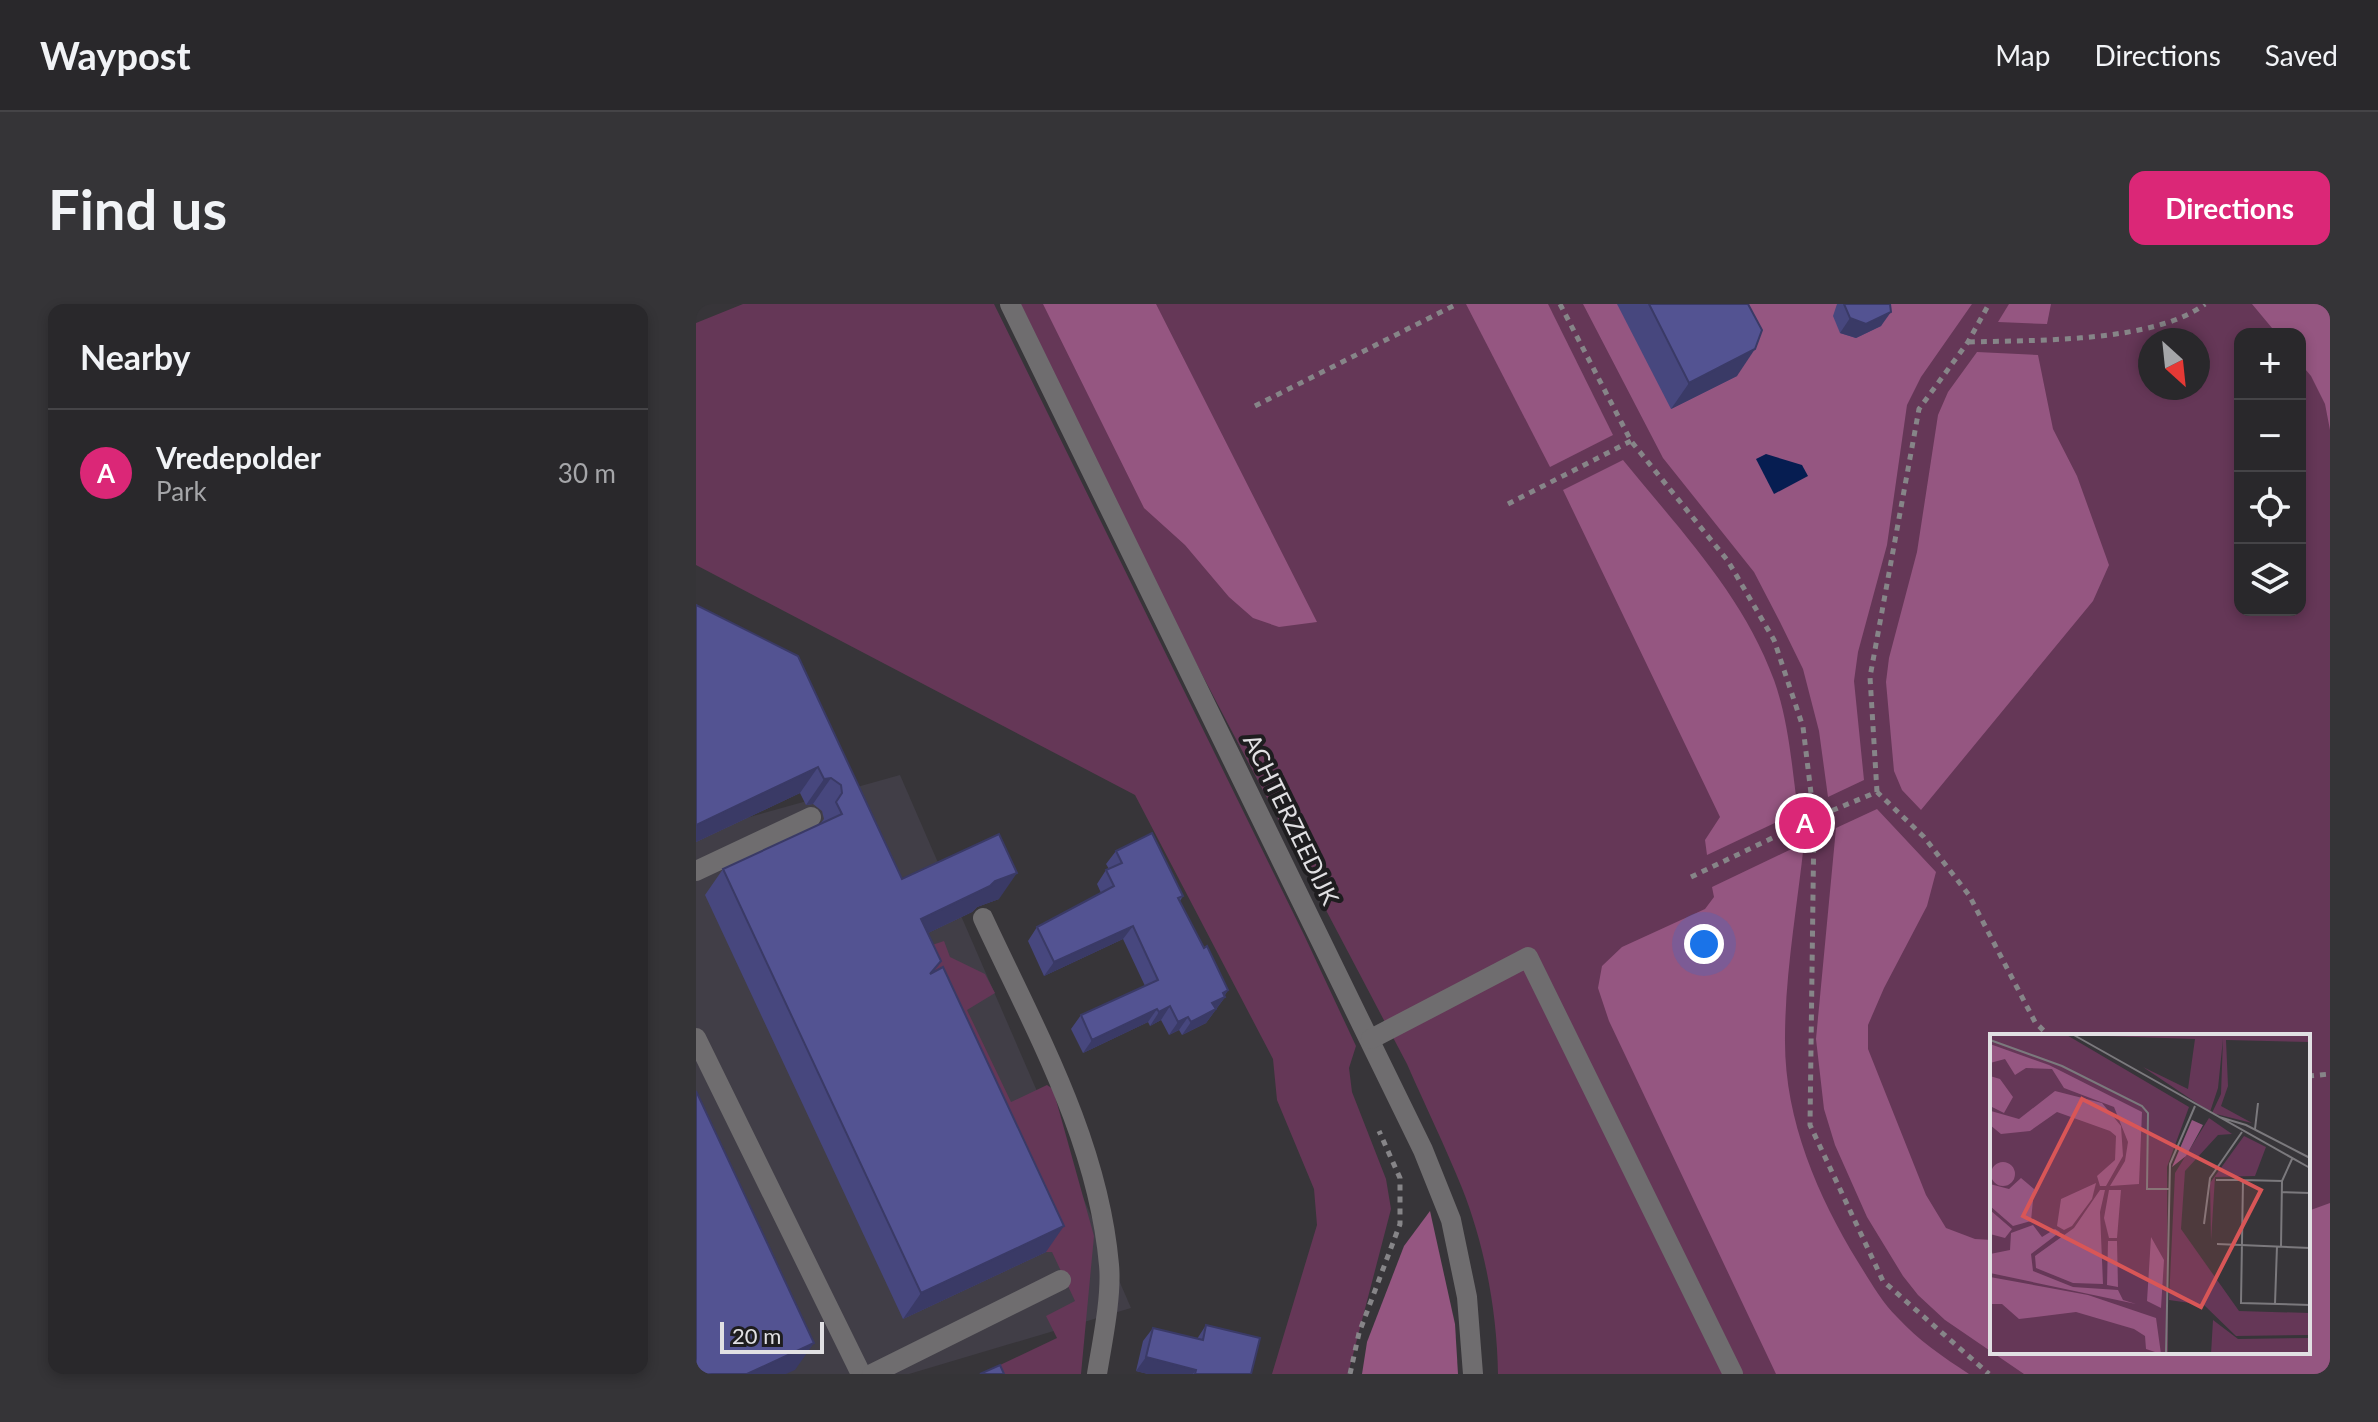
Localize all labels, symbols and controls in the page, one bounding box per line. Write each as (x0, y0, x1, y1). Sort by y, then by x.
text: Waypost (40, 32, 191, 78)
text: Map (1995, 38, 2050, 72)
text: Directions (2094, 38, 2221, 72)
text: Saved (2265, 38, 2338, 72)
button: Directions (2129, 171, 2330, 245)
text: Find us (48, 175, 227, 242)
north arrow (2138, 328, 2210, 400)
map controls (2234, 328, 2306, 616)
button: + (2234, 328, 2306, 400)
text: Nearby (80, 336, 191, 377)
button: − (2234, 400, 2306, 472)
text: Vredepolder (156, 439, 321, 475)
text: A (97, 457, 115, 489)
text: 30 m (558, 457, 616, 489)
button: locate (2234, 472, 2306, 544)
text: Park (156, 475, 207, 507)
button: layers (2234, 544, 2306, 616)
street label: ACHTERZEEDIJK (1238, 729, 1346, 909)
pin: A (1779, 793, 1831, 853)
your location (1684, 924, 1724, 964)
inset map (1990, 1034, 2310, 1354)
scale bar (720, 1318, 824, 1354)
text: 20 m (732, 1322, 781, 1349)

